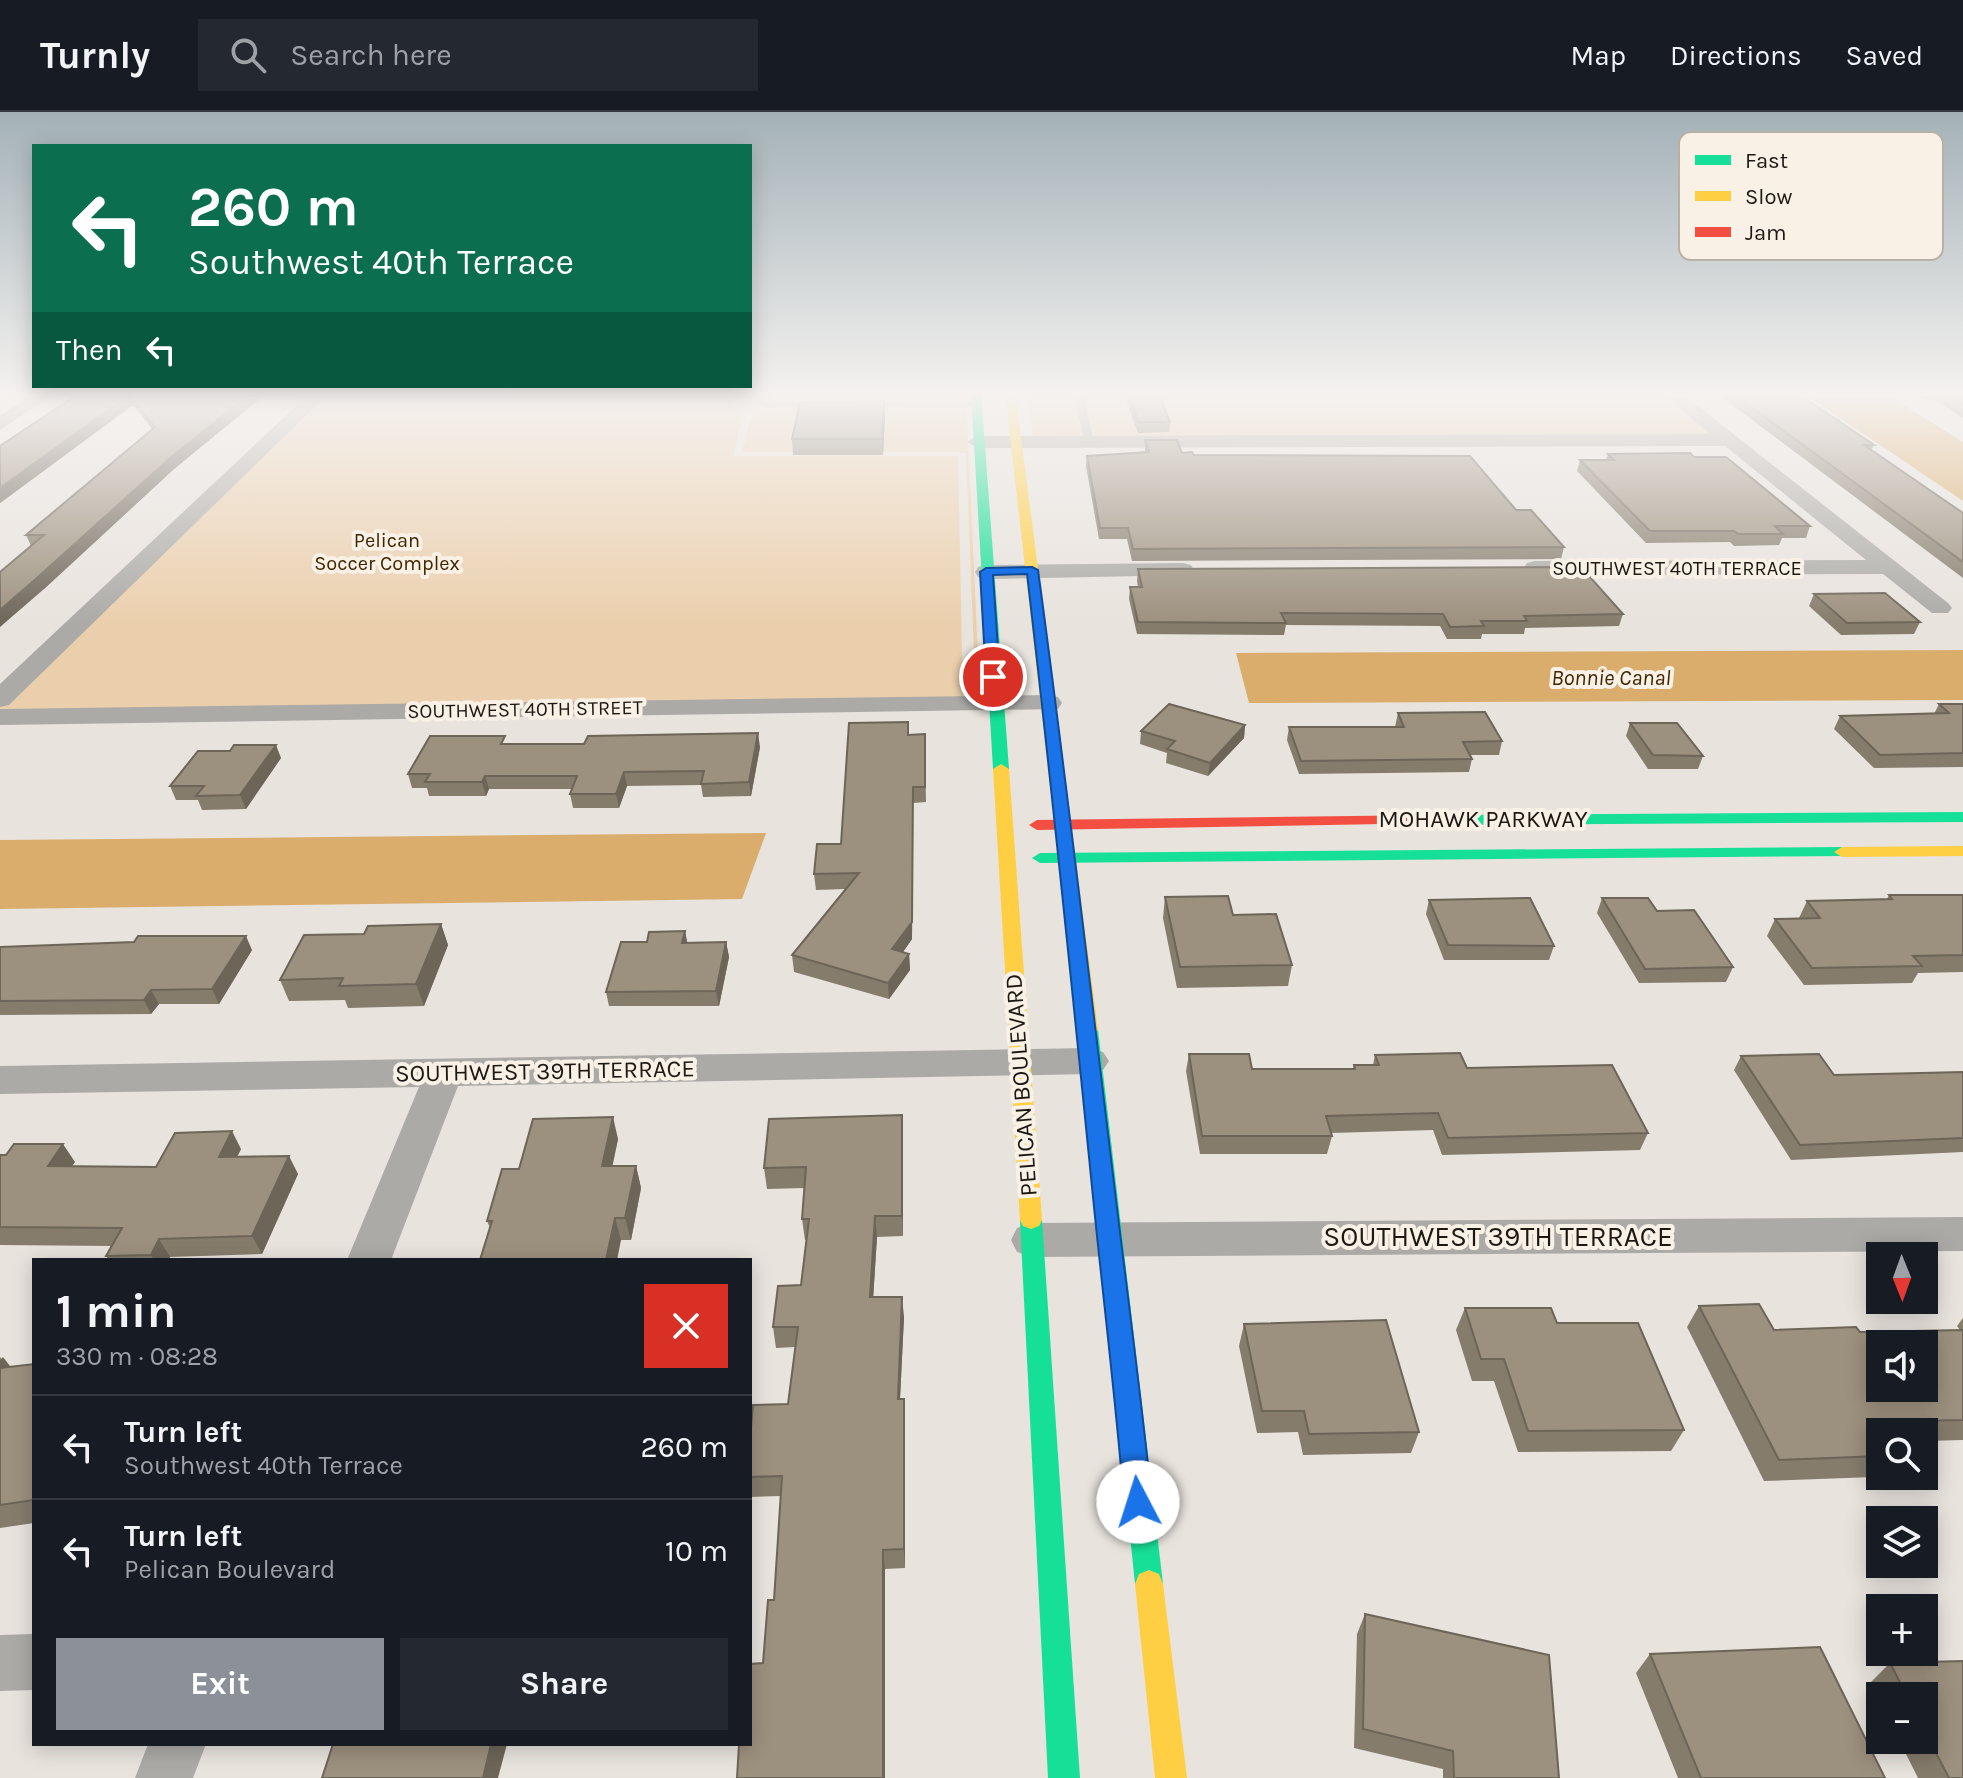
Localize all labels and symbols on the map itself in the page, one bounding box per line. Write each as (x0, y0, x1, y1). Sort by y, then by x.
legend (1679, 132, 1943, 260)
text: Fast (1745, 148, 1788, 174)
text: Slow (1745, 184, 1792, 210)
text: Jam (1745, 220, 1787, 246)
park label: Pelican Soccer Complex (314, 529, 460, 575)
street label: SOUTHWEST 40TH TERRACE (1552, 557, 1802, 580)
pin (959, 643, 1027, 711)
water label: Bonnie Canal (1551, 665, 1671, 691)
street label: SOUTHWEST 40TH STREET (407, 696, 643, 723)
street label: MOHAWK PARKWAY (1378, 805, 1588, 833)
street label: PELICAN BOULEVARD (999, 973, 1043, 1197)
street label: SOUTHWEST 39TH TERRACE (395, 1054, 695, 1088)
street label: SOUTHWEST 39TH TERRACE (1323, 1220, 1673, 1253)
north arrow (1866, 1242, 1938, 1314)
position arrow (1096, 1460, 1180, 1544)

